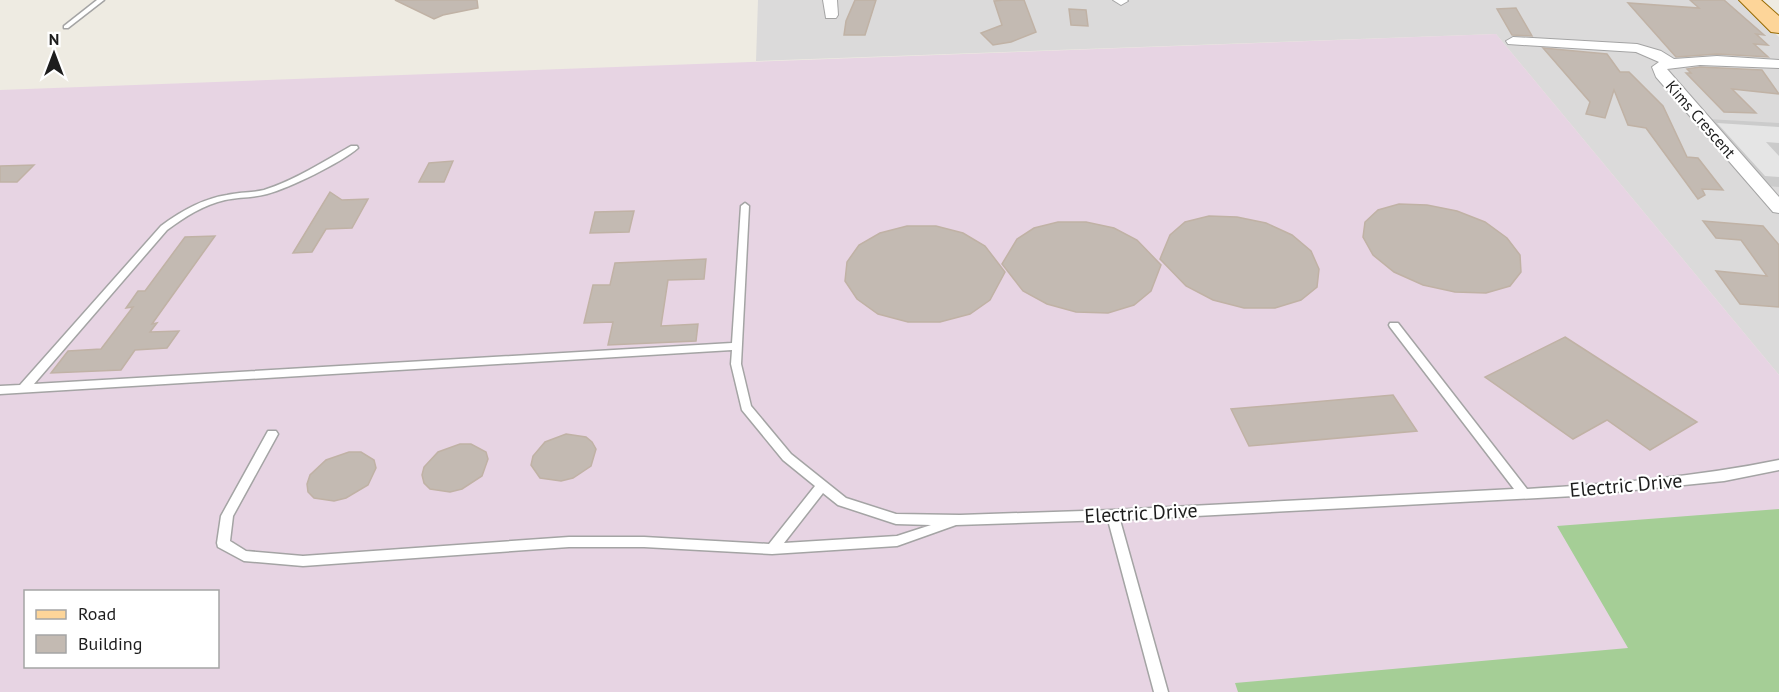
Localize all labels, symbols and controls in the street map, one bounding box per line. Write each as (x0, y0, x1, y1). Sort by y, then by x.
north arrow (24, 24, 84, 84)
text: N (49, 29, 59, 49)
street label: Kims Crescent (1662, 76, 1741, 162)
street label: Electric Drive (1568, 467, 1684, 503)
street label: Electric Drive (1084, 497, 1198, 529)
legend (24, 590, 219, 668)
text: Road (78, 602, 116, 625)
text: Building (78, 632, 142, 655)

